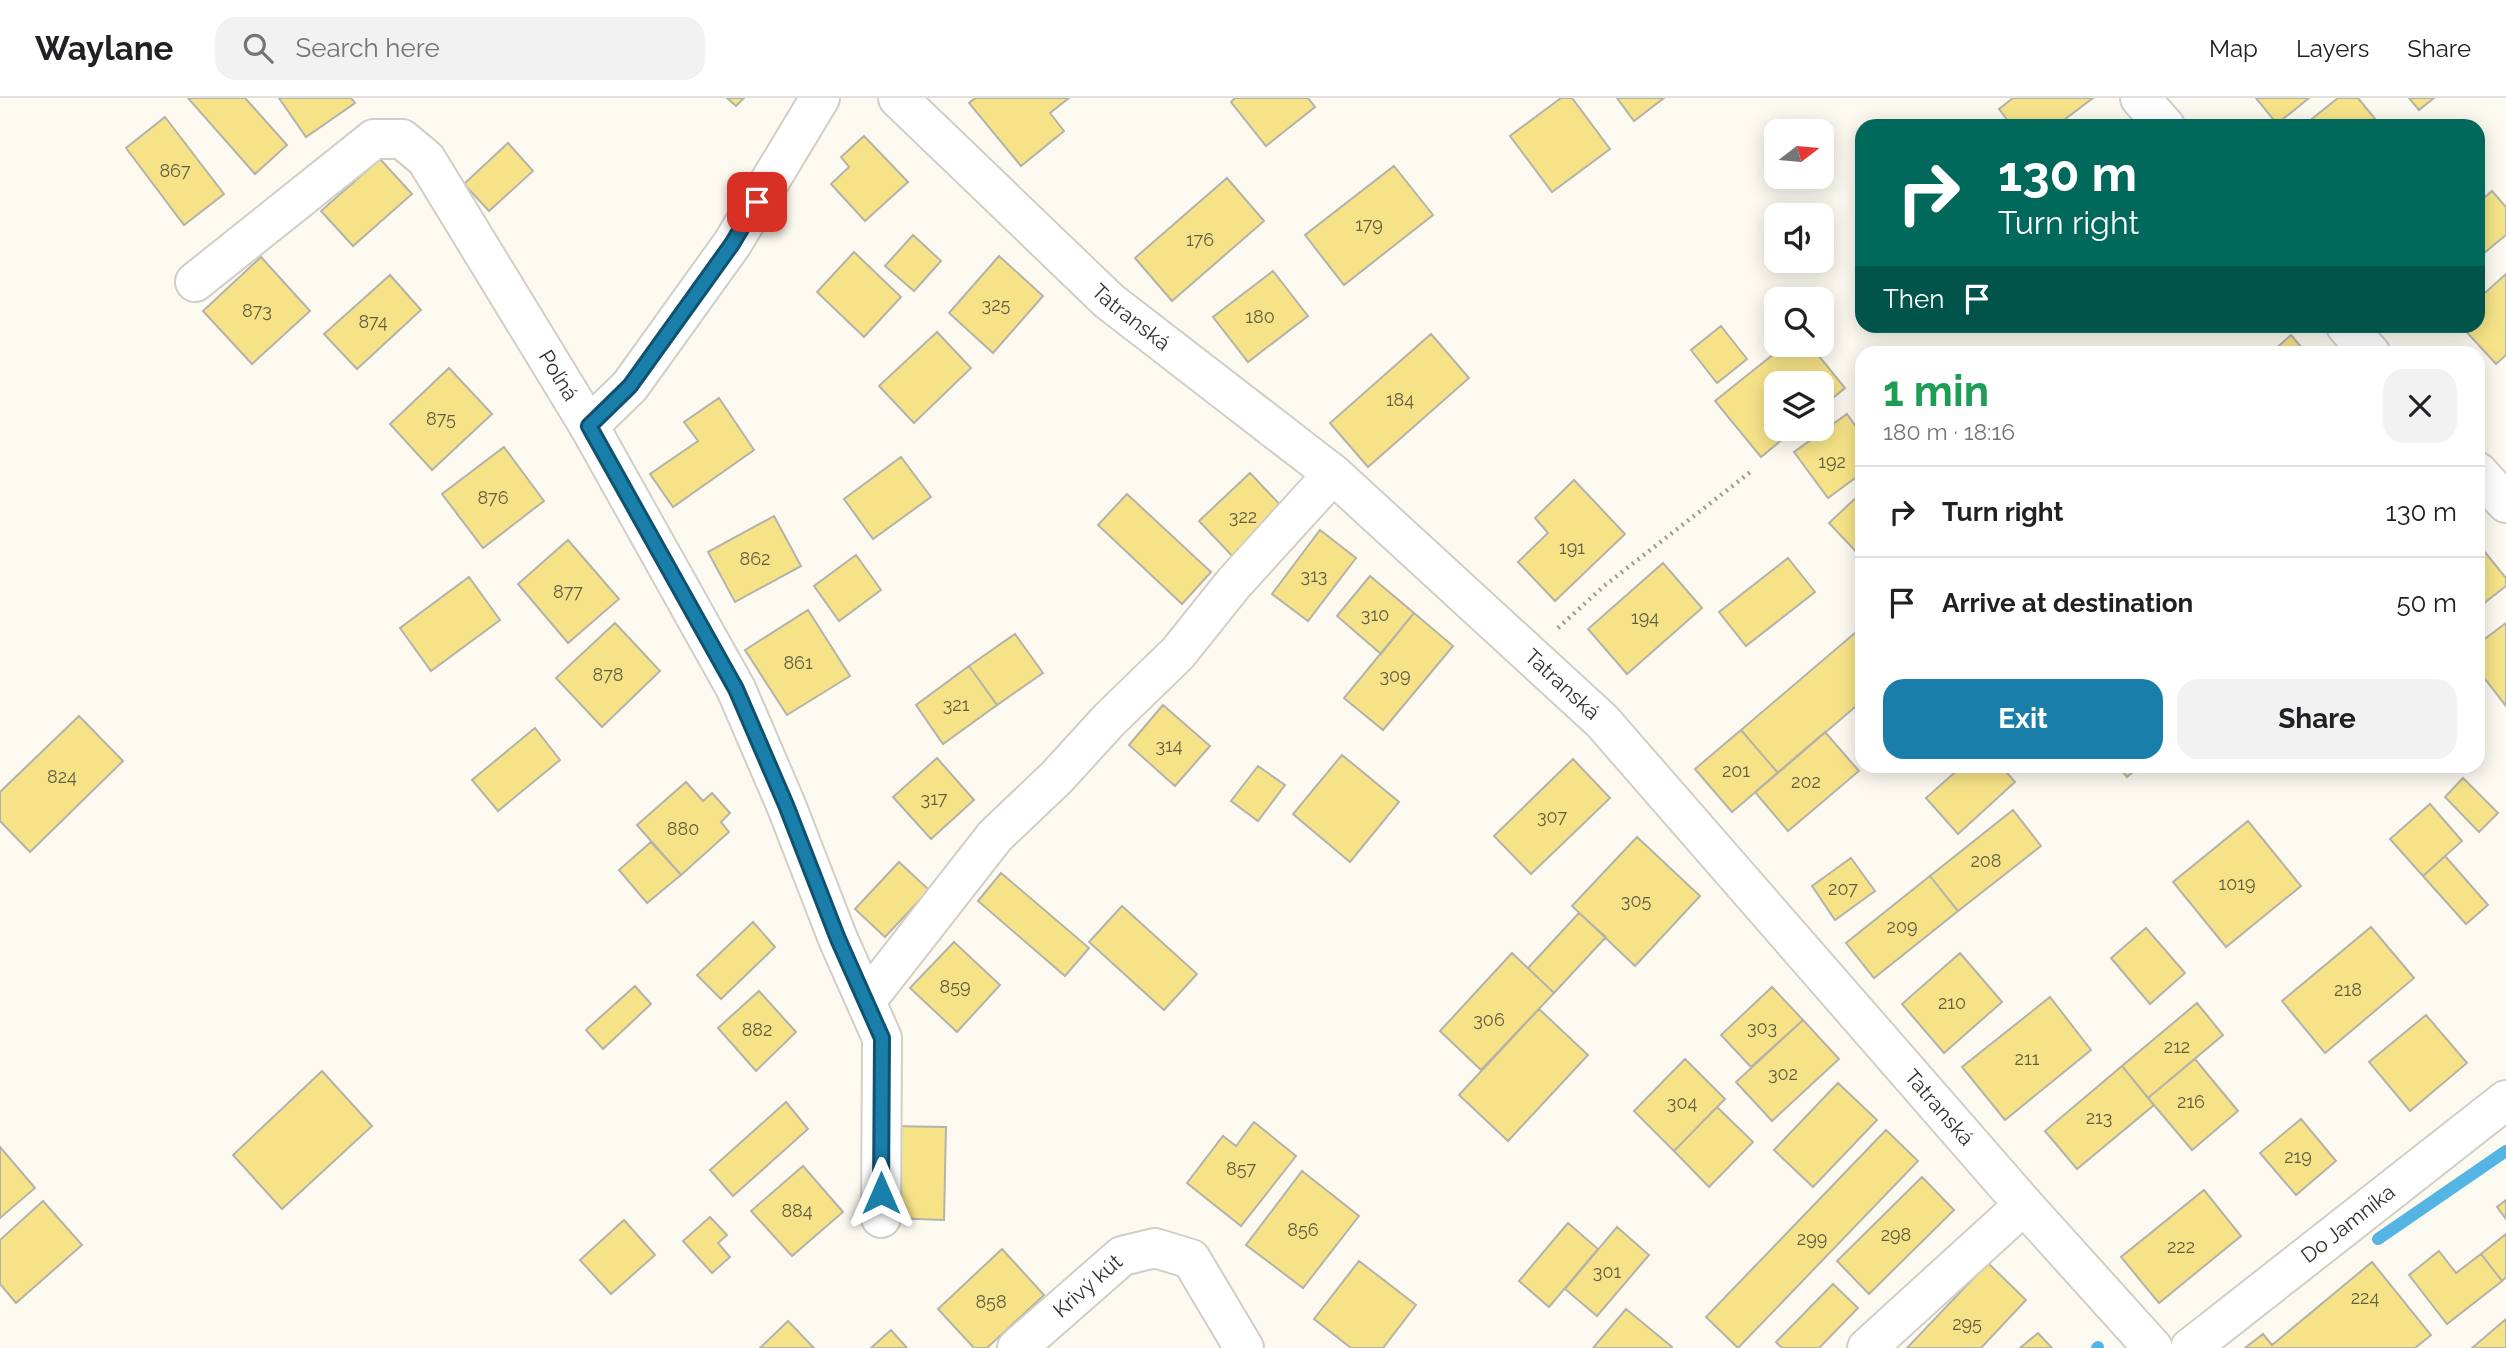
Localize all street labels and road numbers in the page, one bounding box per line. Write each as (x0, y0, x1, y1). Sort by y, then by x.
street label: Tatranská (1087, 278, 1175, 355)
street label: Poľná (534, 345, 584, 405)
street label: Tatranská (1520, 644, 1605, 725)
street label: Tatranská (1900, 1064, 1979, 1150)
street label: Do Jamníka (2296, 1179, 2400, 1268)
street label: Krivý kút (1048, 1249, 1127, 1323)

